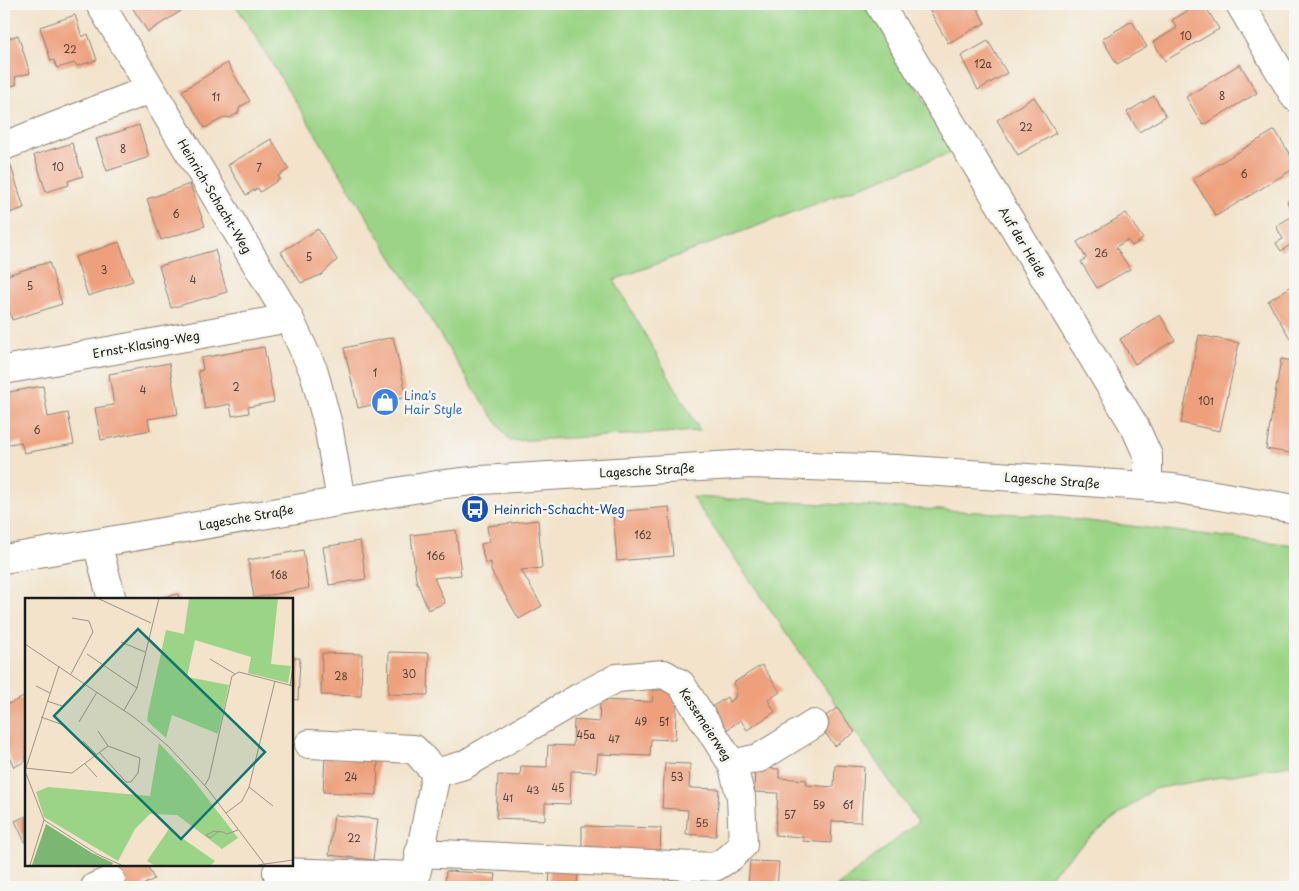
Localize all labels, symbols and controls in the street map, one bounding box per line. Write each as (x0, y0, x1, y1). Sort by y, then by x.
house number: 10 (1180, 28, 1192, 43)
house number: 22 (63, 41, 77, 56)
house number: 12a (974, 56, 993, 71)
house number: 8 (1219, 88, 1225, 103)
house number: 11 (212, 89, 220, 104)
house number: 22 (1019, 119, 1033, 134)
street label: Heinrich-Schacht-Weg (174, 135, 256, 257)
house number: 8 (120, 141, 126, 156)
house number: 10 (52, 159, 64, 174)
house number: 7 (256, 160, 262, 175)
house number: 6 (1240, 166, 1248, 181)
street label: Auf der Heide (995, 203, 1051, 281)
house number: 6 (172, 206, 180, 221)
house number: 26 (1094, 245, 1108, 260)
house number: 5 (306, 249, 312, 264)
house number: 3 (101, 262, 107, 277)
house number: 4 (190, 272, 197, 287)
house number: 5 (27, 278, 33, 293)
street label: Ernst-Klasing-Weg (91, 326, 201, 362)
house number: 1 (373, 365, 377, 380)
house number: 2 (232, 379, 240, 394)
house number: 4 (140, 382, 147, 397)
place label: Lina's Hair Style (404, 386, 463, 418)
shop icon: Lina's Hair Style (370, 387, 400, 417)
house number: 101 (1198, 393, 1214, 408)
house number: 6 (33, 422, 41, 437)
street label: Lagesche Straße (599, 459, 695, 481)
street label: Lagesche Straße (1004, 468, 1100, 492)
bus stop icon: Heinrich-Schacht-Weg (460, 494, 490, 524)
street label: Lagesche Straße (197, 500, 295, 534)
place label: Heinrich-Schacht-Weg (494, 500, 625, 518)
house number: 162 (634, 527, 652, 542)
house number: 166 (427, 548, 445, 563)
house number: 168 (270, 567, 288, 582)
inset map (25, 598, 292, 866)
house number: 30 (402, 666, 416, 681)
house number: 28 (334, 668, 348, 683)
street label: Kessemeierweg (675, 684, 737, 764)
house number: 49 (635, 714, 647, 729)
house number: 51 (659, 714, 669, 729)
house number: 45a (577, 727, 596, 742)
house number: 47 (608, 731, 621, 746)
house number: 24 (344, 769, 358, 784)
house number: 53 (671, 769, 683, 784)
house number: 45 (552, 780, 564, 795)
house number: 43 (527, 782, 540, 797)
house number: 41 (503, 790, 513, 805)
house number: 59 (813, 797, 825, 812)
house number: 61 (842, 797, 854, 812)
house number: 57 (784, 807, 796, 822)
house number: 55 (696, 815, 709, 830)
house number: 22 (347, 830, 361, 845)

